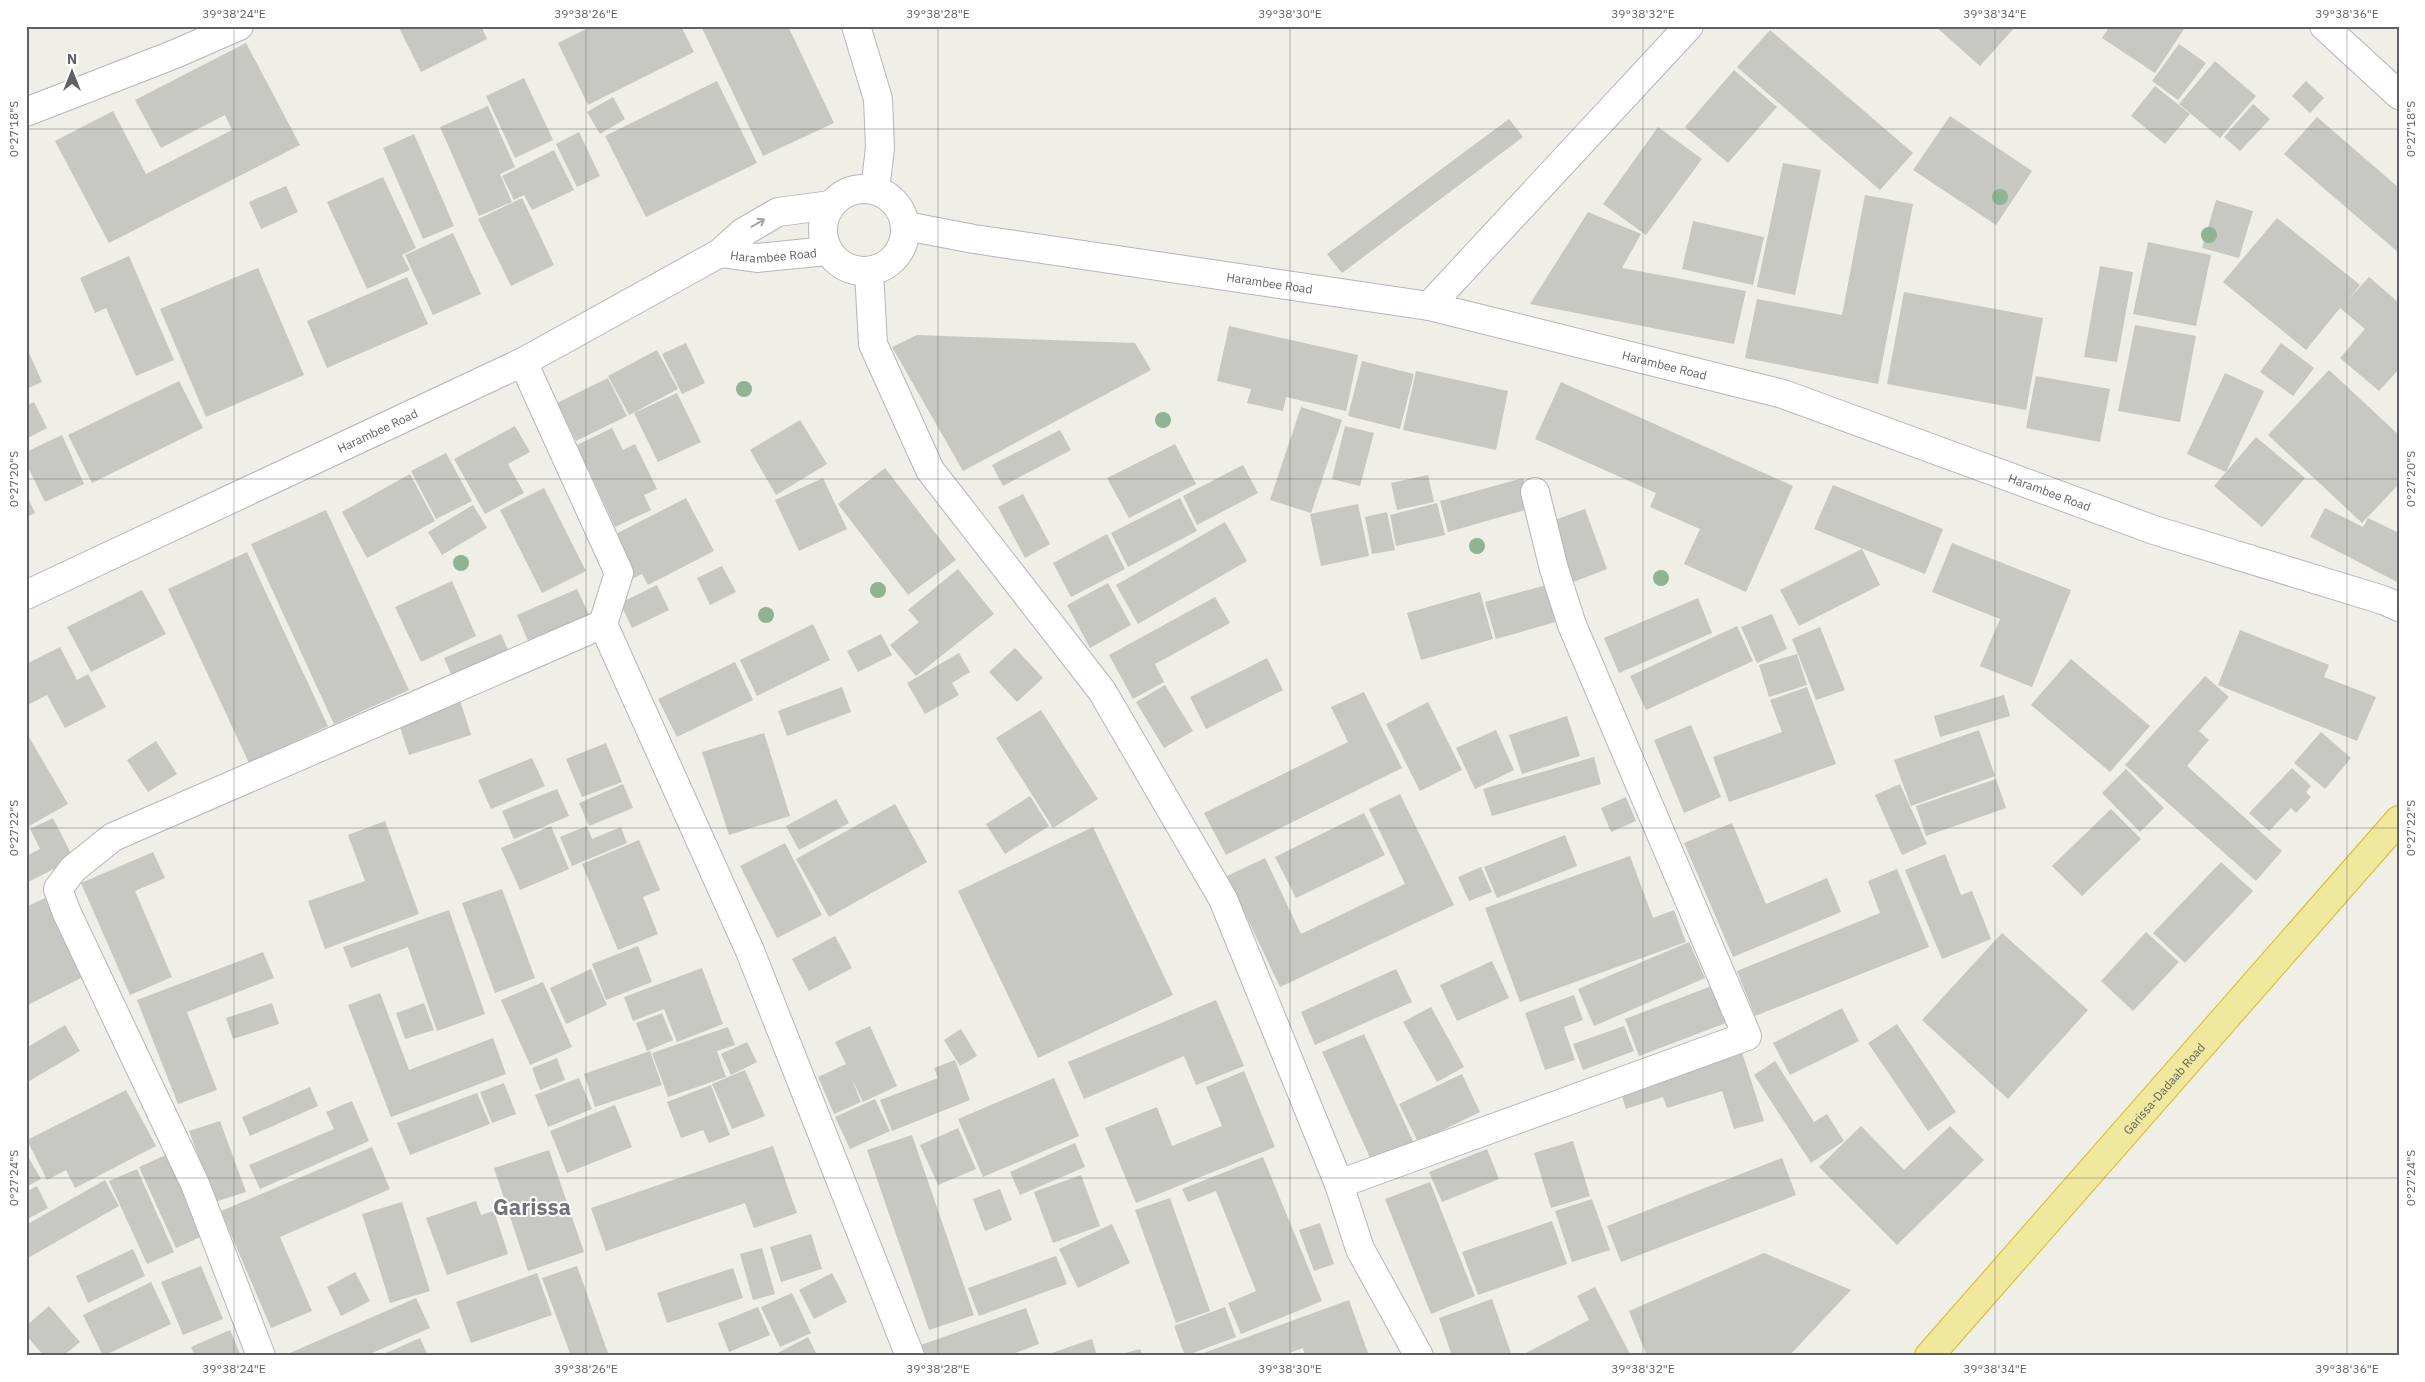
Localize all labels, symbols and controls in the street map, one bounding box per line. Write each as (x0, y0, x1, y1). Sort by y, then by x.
text: 39°38'24"E (202, 6, 266, 21)
text: 39°38'26"E (554, 6, 618, 21)
text: 39°38'28"E (906, 6, 970, 21)
text: 39°38'30"E (1258, 6, 1322, 21)
text: 39°38'32"E (1611, 6, 1675, 21)
text: 39°38'34"E (1963, 6, 2027, 21)
text: 39°38'36"E (2315, 6, 2379, 21)
north arrow (48, 48, 98, 98)
text: N (67, 50, 77, 68)
text: 0°27'18"S (6, 101, 21, 157)
text: 0°27'18"S (2403, 101, 2418, 157)
one-way arrow (750, 218, 765, 228)
street label: Harambee Road (729, 245, 818, 266)
street label: Harambee Road (1226, 269, 1314, 296)
street label: Harambee Road (1621, 347, 1709, 382)
street label: Harambee Road (335, 405, 420, 456)
text: 0°27'20"S (6, 451, 21, 507)
text: 0°27'20"S (2403, 451, 2418, 507)
street label: Harambee Road (2006, 470, 2093, 514)
text: 0°27'22"S (6, 800, 21, 856)
text: 0°27'22"S (2403, 800, 2418, 856)
street label: Garissa-Dadaab Road (2120, 1040, 2208, 1137)
text: 0°27'24"S (6, 1150, 21, 1206)
text: 0°27'24"S (2403, 1150, 2418, 1206)
district label: Garissa (493, 1192, 571, 1221)
text: 39°38'24"E (202, 1361, 266, 1376)
text: 39°38'26"E (554, 1361, 618, 1376)
text: 39°38'28"E (906, 1361, 970, 1376)
text: 39°38'30"E (1258, 1361, 1322, 1376)
text: 39°38'32"E (1611, 1361, 1675, 1376)
text: 39°38'34"E (1963, 1361, 2027, 1376)
text: 39°38'36"E (2315, 1361, 2379, 1376)

